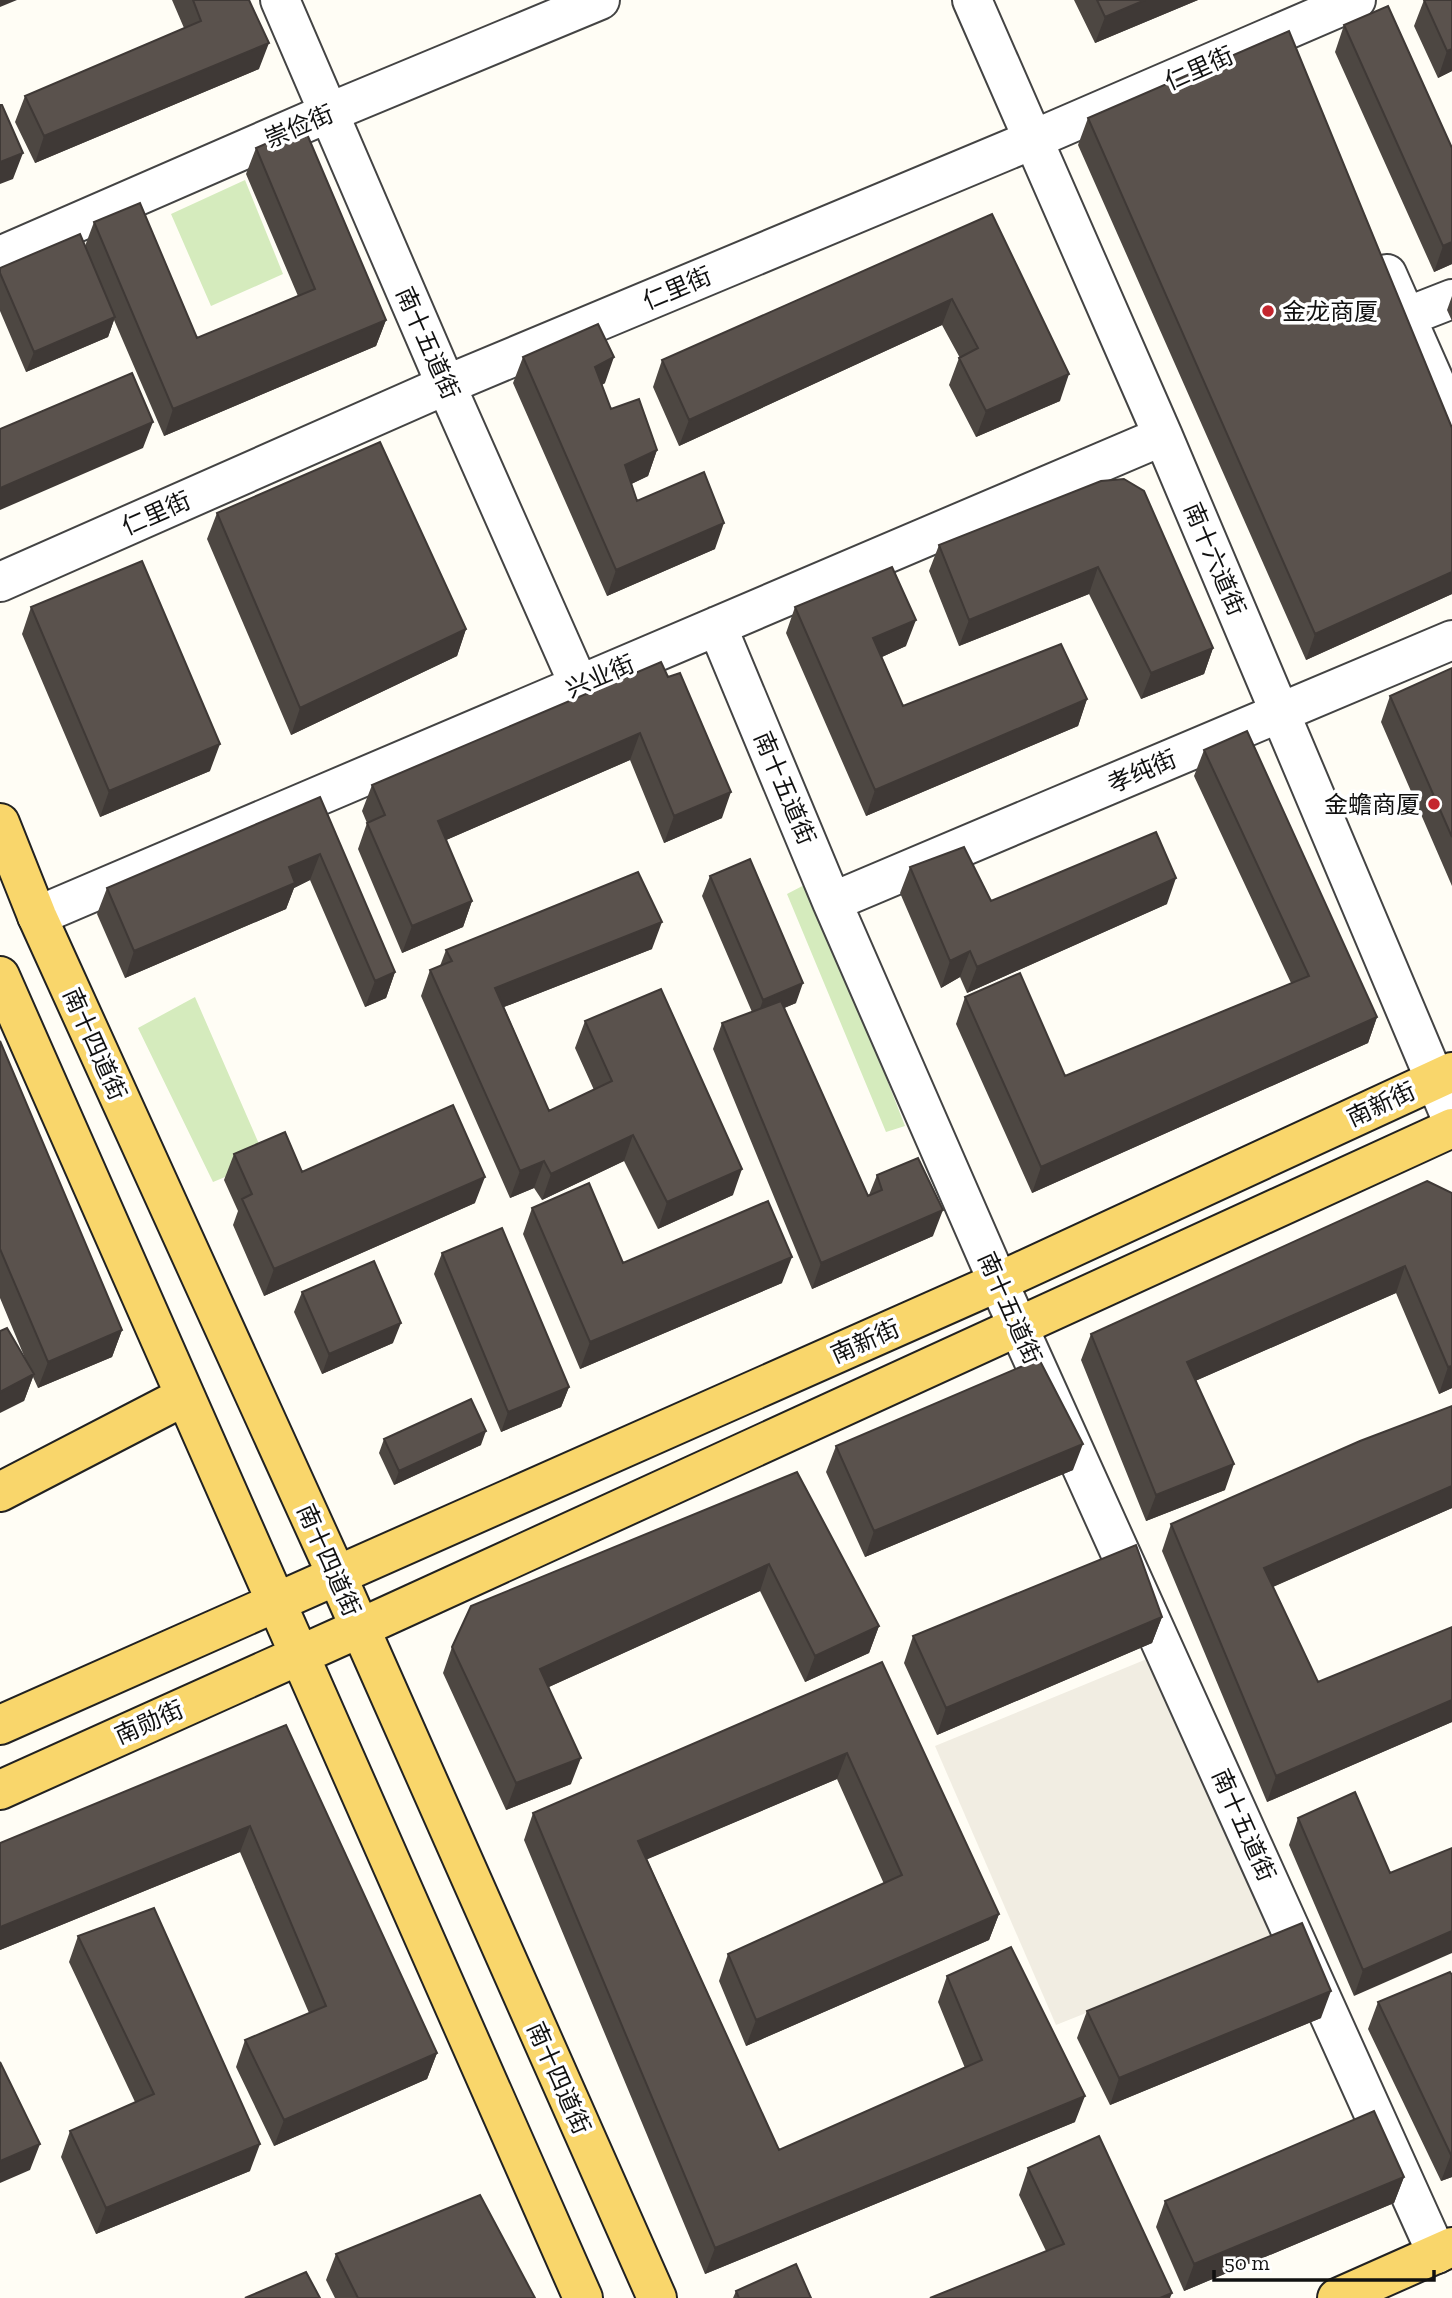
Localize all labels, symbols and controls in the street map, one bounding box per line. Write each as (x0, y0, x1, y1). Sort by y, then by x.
street label: 仁里街 (1160, 40, 1238, 96)
street label: 崇俭街 (260, 99, 338, 153)
street label: 仁里街 (638, 261, 716, 315)
street label: 南十五道街 (390, 282, 466, 404)
place label: 金龙商厦 (1282, 297, 1378, 326)
marker: 金龙商厦 (1260, 303, 1276, 319)
street label: 仁里街 (117, 485, 195, 541)
street label: 南十六道街 (1178, 498, 1252, 620)
street label: 兴业街 (561, 649, 639, 703)
street label: 南十五道街 (748, 727, 822, 849)
street label: 孝纯街 (1103, 744, 1181, 798)
place label: 金蟾商厦 (1324, 790, 1420, 819)
marker: 金蟾商厦 (1426, 796, 1442, 812)
street label: 南十四道街 (57, 983, 133, 1105)
street label: 南新街 (1342, 1076, 1420, 1132)
street label: 南十五道街 (972, 1247, 1048, 1369)
street label: 南新街 (826, 1313, 904, 1369)
street label: 南十四道街 (291, 1499, 367, 1621)
street label: 南勋街 (110, 1694, 188, 1750)
street label: 南十五道街 (1206, 1764, 1282, 1886)
street label: 南十四道街 (521, 2017, 597, 2139)
scale bar (1214, 2238, 1434, 2282)
text: 50 m (1224, 2250, 1270, 2275)

